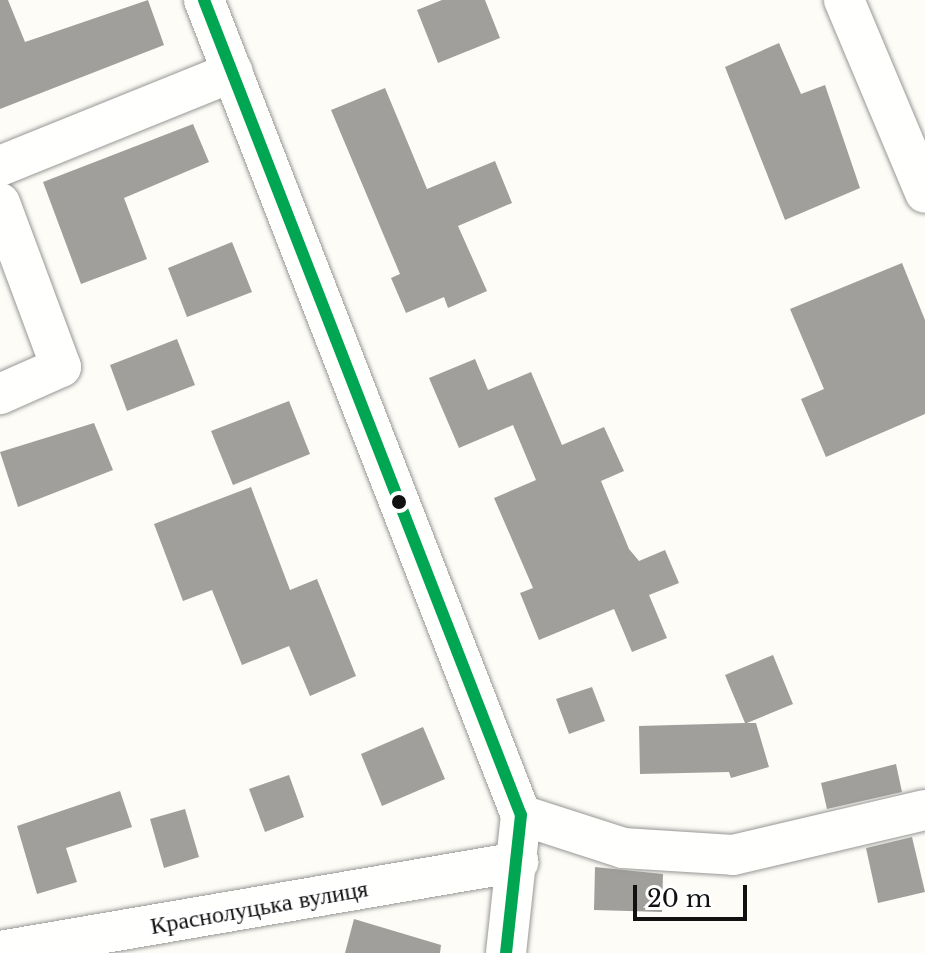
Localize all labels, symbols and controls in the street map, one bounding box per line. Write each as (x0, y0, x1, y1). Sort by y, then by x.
unlabelled marker (391, 494, 407, 510)
scale bar (637, 869, 751, 919)
street label: Краснолуцька вулиця (148, 874, 370, 940)
text: 20 m (647, 884, 712, 913)

